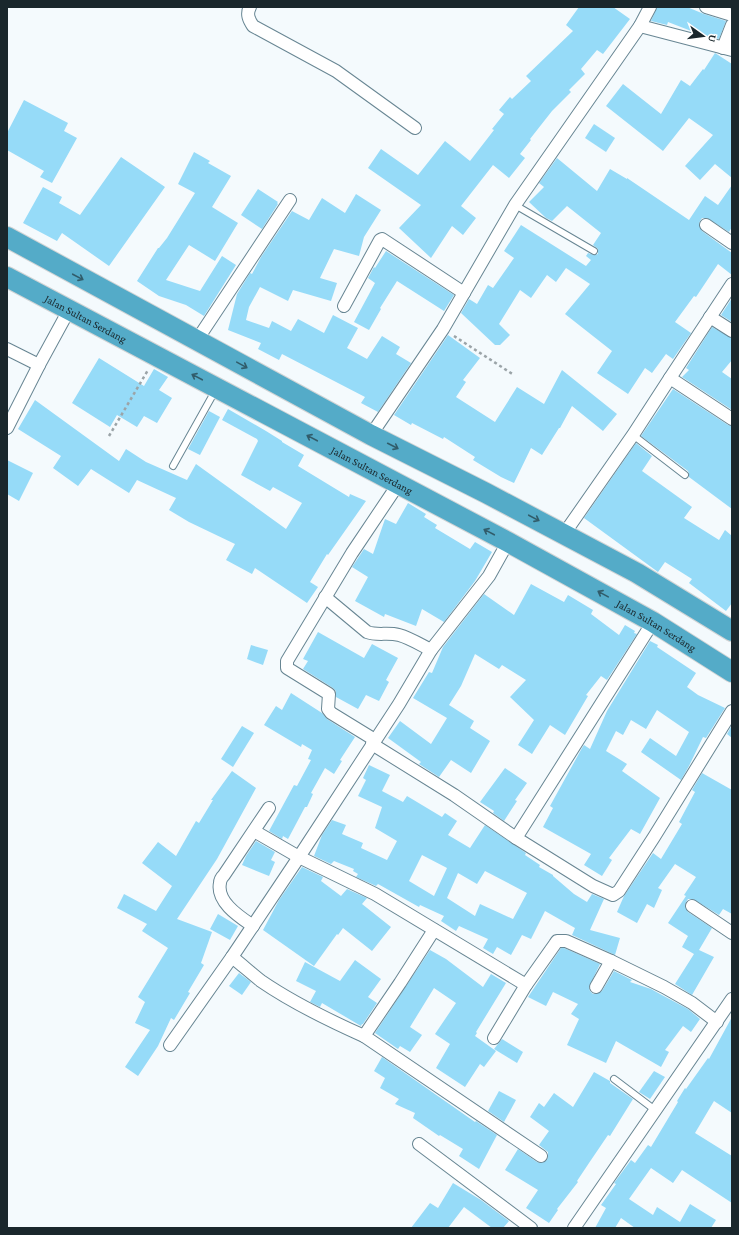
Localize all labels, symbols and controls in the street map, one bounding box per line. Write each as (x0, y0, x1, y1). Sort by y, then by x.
north arrow (683, 16, 723, 56)
text: U (706, 33, 719, 44)
one-way arrow (72, 273, 84, 281)
street label: Jalan Sultan Serdang (41, 292, 129, 346)
one-way arrow (236, 361, 248, 369)
one-way arrow (191, 373, 203, 381)
one-way arrow (306, 434, 318, 441)
street label: Jalan Sultan Serdang (328, 443, 416, 498)
one-way arrow (387, 443, 399, 450)
one-way arrow (527, 515, 539, 523)
one-way arrow (483, 527, 495, 535)
one-way arrow (597, 590, 609, 598)
street label: Jalan Sultan Serdang (613, 597, 699, 655)

